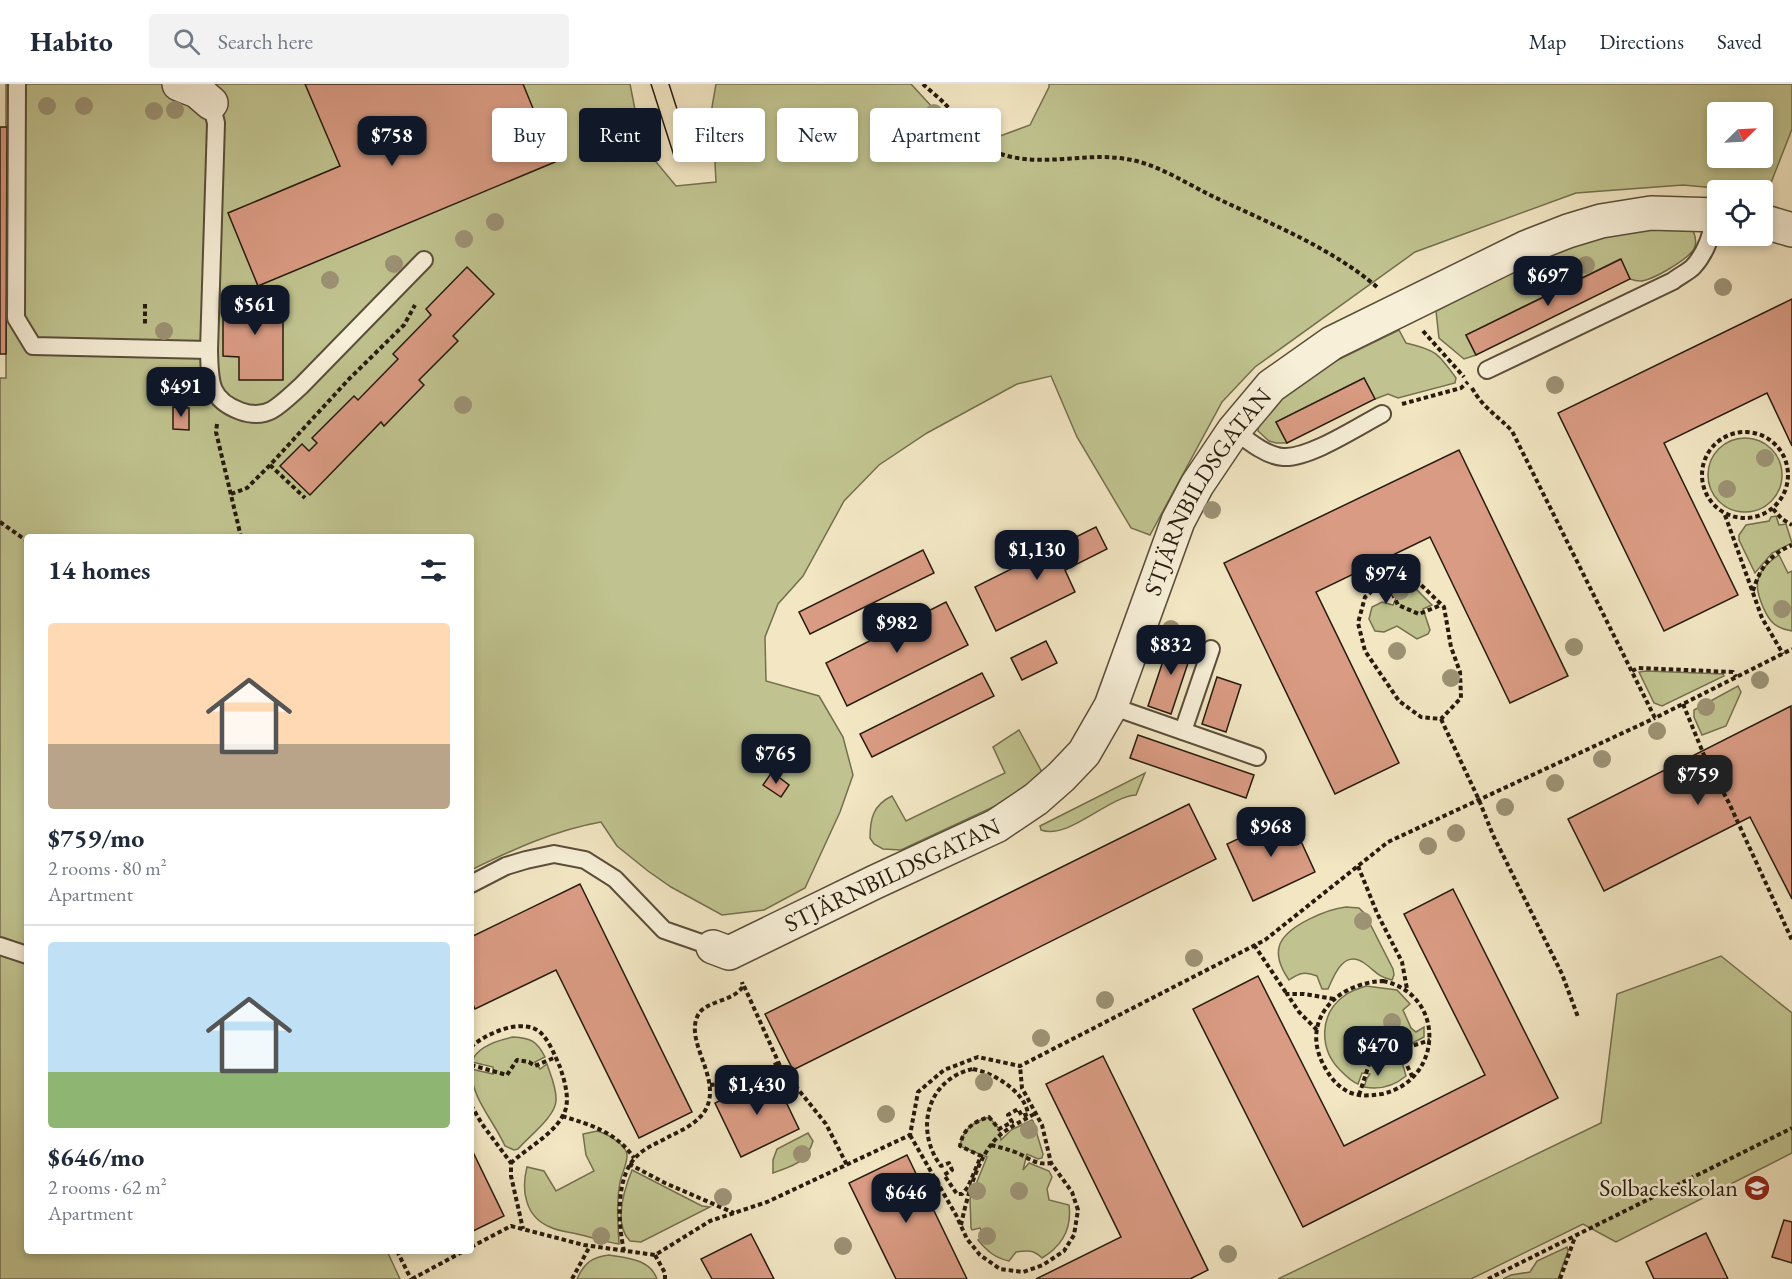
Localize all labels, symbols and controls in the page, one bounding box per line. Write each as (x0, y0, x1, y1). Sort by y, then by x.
search box (149, 14, 569, 68)
text: Habito (30, 23, 113, 59)
icon: search (170, 25, 203, 58)
text: Search here (218, 27, 313, 56)
text: Map (1529, 28, 1566, 55)
text: Directions (1599, 28, 1684, 55)
text: Saved (1717, 28, 1762, 55)
north arrow (1707, 102, 1773, 168)
map controls (1707, 102, 1773, 246)
chip: Buy (492, 108, 567, 162)
chip: Rent (579, 108, 661, 162)
chip: Filters (673, 108, 765, 162)
chip: New (777, 108, 858, 162)
chip: Apartment (870, 108, 1001, 162)
pin: $758 (356, 116, 428, 167)
text: $758 (372, 122, 412, 148)
button: locate (1707, 180, 1773, 246)
pin: $697 (1512, 256, 1584, 307)
text: $697 (1528, 262, 1568, 288)
pin: $561 (219, 285, 291, 336)
text: $561 (235, 291, 275, 317)
pin: $491 (145, 367, 217, 418)
text: $491 (161, 373, 201, 399)
street label: STJÄRNBILDSGATAN (1136, 381, 1278, 600)
pin: $1,130 (988, 530, 1086, 581)
text: $1,130 (1009, 536, 1065, 562)
text: 14 homes (48, 553, 150, 587)
icon: filters (417, 554, 450, 587)
pin: $974 (1350, 554, 1422, 605)
text: $974 (1366, 560, 1406, 586)
pin: $982 (861, 603, 933, 654)
text: $982 (877, 609, 917, 635)
pin: $832 (1135, 625, 1207, 676)
text: $832 (1151, 631, 1191, 657)
icon: home (195, 662, 303, 770)
pin: $765 (740, 734, 812, 785)
text: $765 (756, 740, 796, 766)
pin: $759 (1662, 755, 1734, 806)
text: $759 (1678, 761, 1718, 787)
pin: $968 (1235, 807, 1307, 858)
street label: STJÄRNBILDSGATAN (779, 810, 1005, 939)
text: $968 (1251, 813, 1291, 839)
text: $759/mo (48, 821, 144, 855)
text: 2 rooms · 80 m² (48, 855, 167, 881)
text: Apartment (48, 881, 133, 907)
icon: home (195, 981, 303, 1089)
pin: $470 (1342, 1026, 1414, 1077)
text: $470 (1358, 1032, 1398, 1058)
pin: $1,430 (708, 1065, 806, 1116)
text: $1,430 (729, 1071, 785, 1097)
text: $646/mo (48, 1140, 144, 1174)
place label: Solbackeskolan (1599, 1172, 1738, 1203)
pin: $646 (870, 1173, 942, 1224)
school or university icon: Solbackeskolan (1742, 1173, 1772, 1203)
text: 2 rooms · 62 m² (48, 1174, 167, 1200)
text: $646 (886, 1179, 926, 1205)
text: Apartment (48, 1200, 133, 1226)

